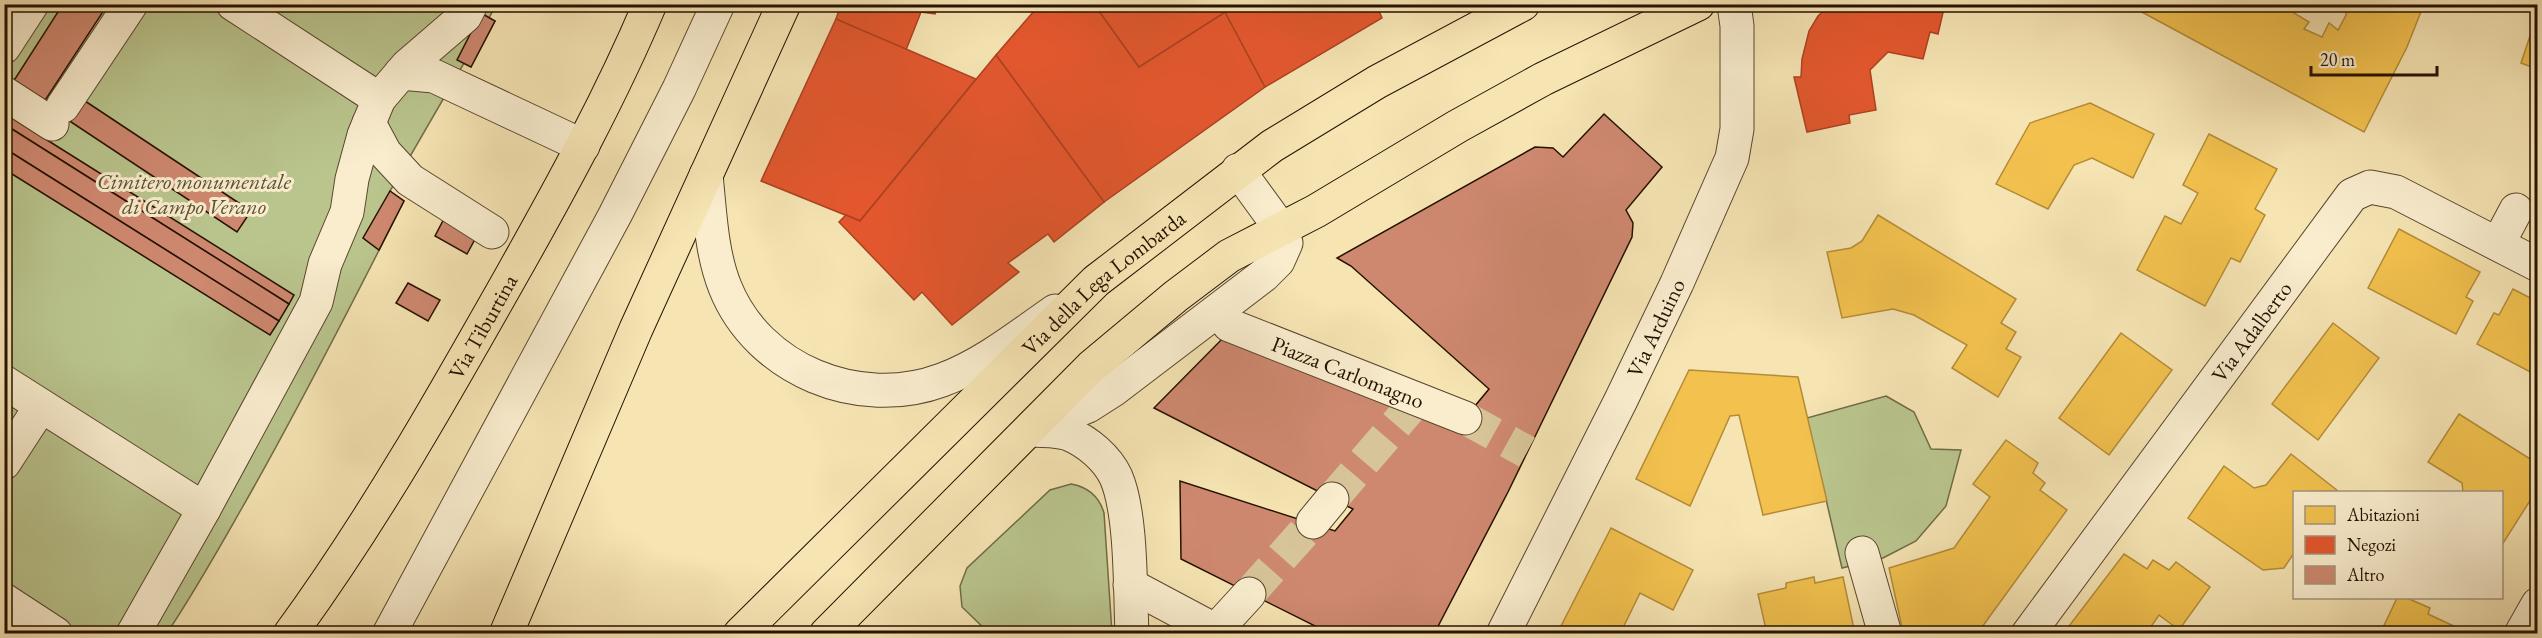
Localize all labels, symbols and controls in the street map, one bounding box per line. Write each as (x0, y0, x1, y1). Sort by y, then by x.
scale bar (2311, 39, 2437, 77)
text: 20 m (2320, 48, 2355, 71)
park label: Cimitero monumentale di Campo Verano (97, 167, 292, 221)
street label: Via della Lega Lombarda (1015, 203, 1192, 362)
street label: Via Tiburtina (442, 269, 524, 384)
street label: Via Arduino (1620, 274, 1692, 382)
street label: Via Adalberto (2205, 275, 2299, 388)
street label: Piazza Carlomagno (1267, 329, 1428, 416)
legend (2293, 491, 2503, 599)
text: Abitazioni (2346, 503, 2420, 526)
text: Negozi (2347, 533, 2397, 556)
text: Altro (2346, 563, 2384, 586)

